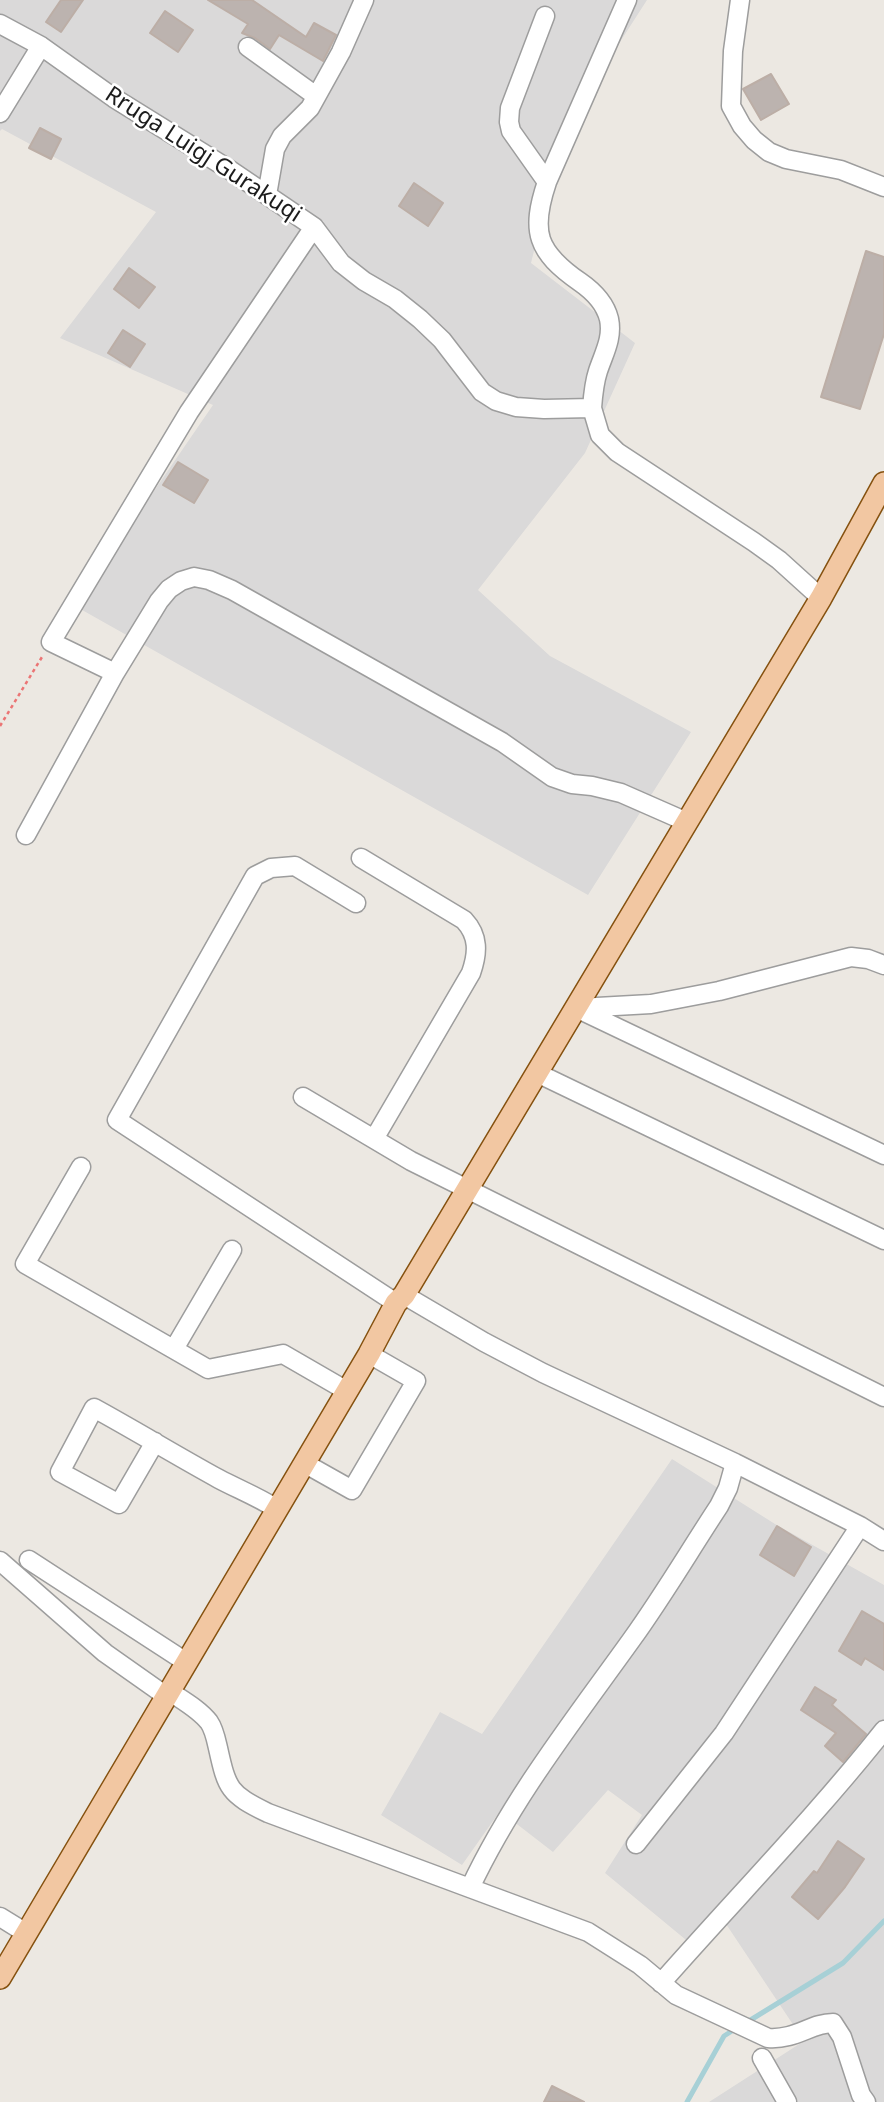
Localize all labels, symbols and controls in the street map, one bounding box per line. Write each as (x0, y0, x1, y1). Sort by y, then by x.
street label: Rruga Luigj Gurakuqi (100, 81, 306, 229)

